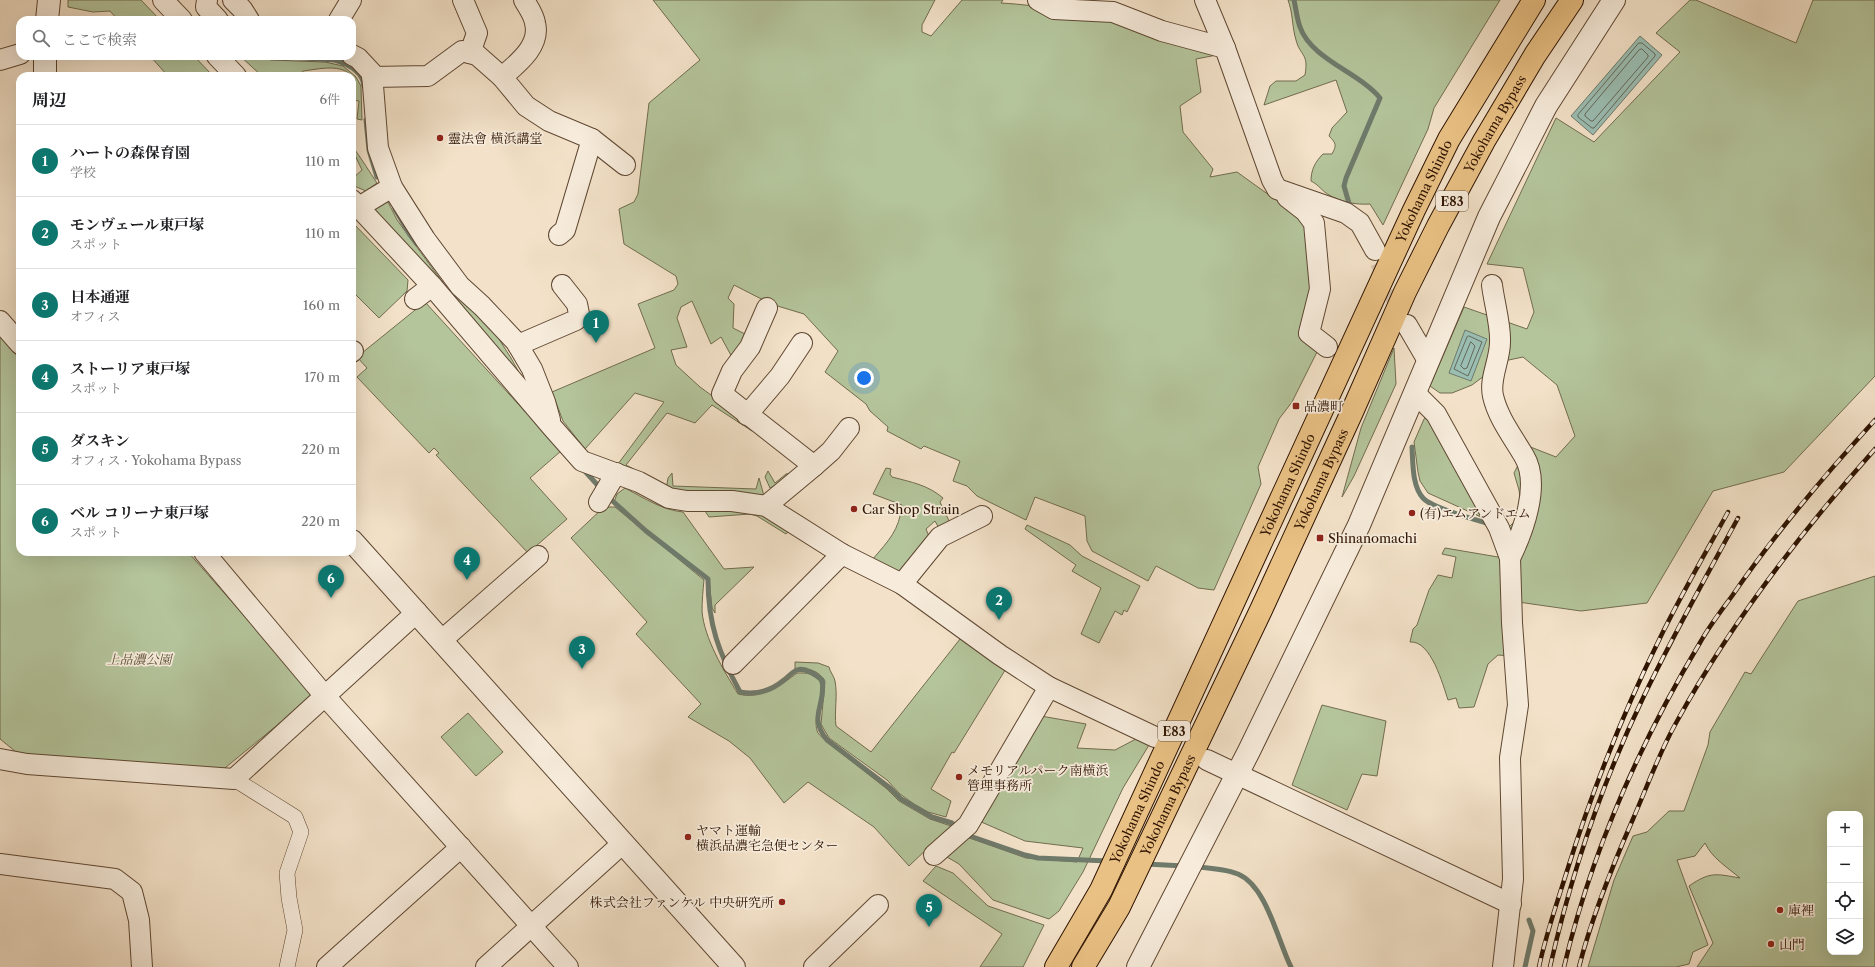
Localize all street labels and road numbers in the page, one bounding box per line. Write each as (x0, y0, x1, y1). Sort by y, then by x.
street label: Yokohama Bypass (1460, 72, 1530, 176)
street label: Yokohama Shindo (1392, 137, 1455, 246)
road number: E83 (1436, 191, 1468, 211)
street label: Yokohama Bypass (1290, 426, 1352, 534)
street label: Yokohama Shindo (1256, 431, 1318, 540)
road number: E83 (1158, 721, 1190, 741)
street label: Yokohama Bypass (1136, 751, 1199, 859)
street label: Yokohama Shindo (1106, 758, 1168, 867)

